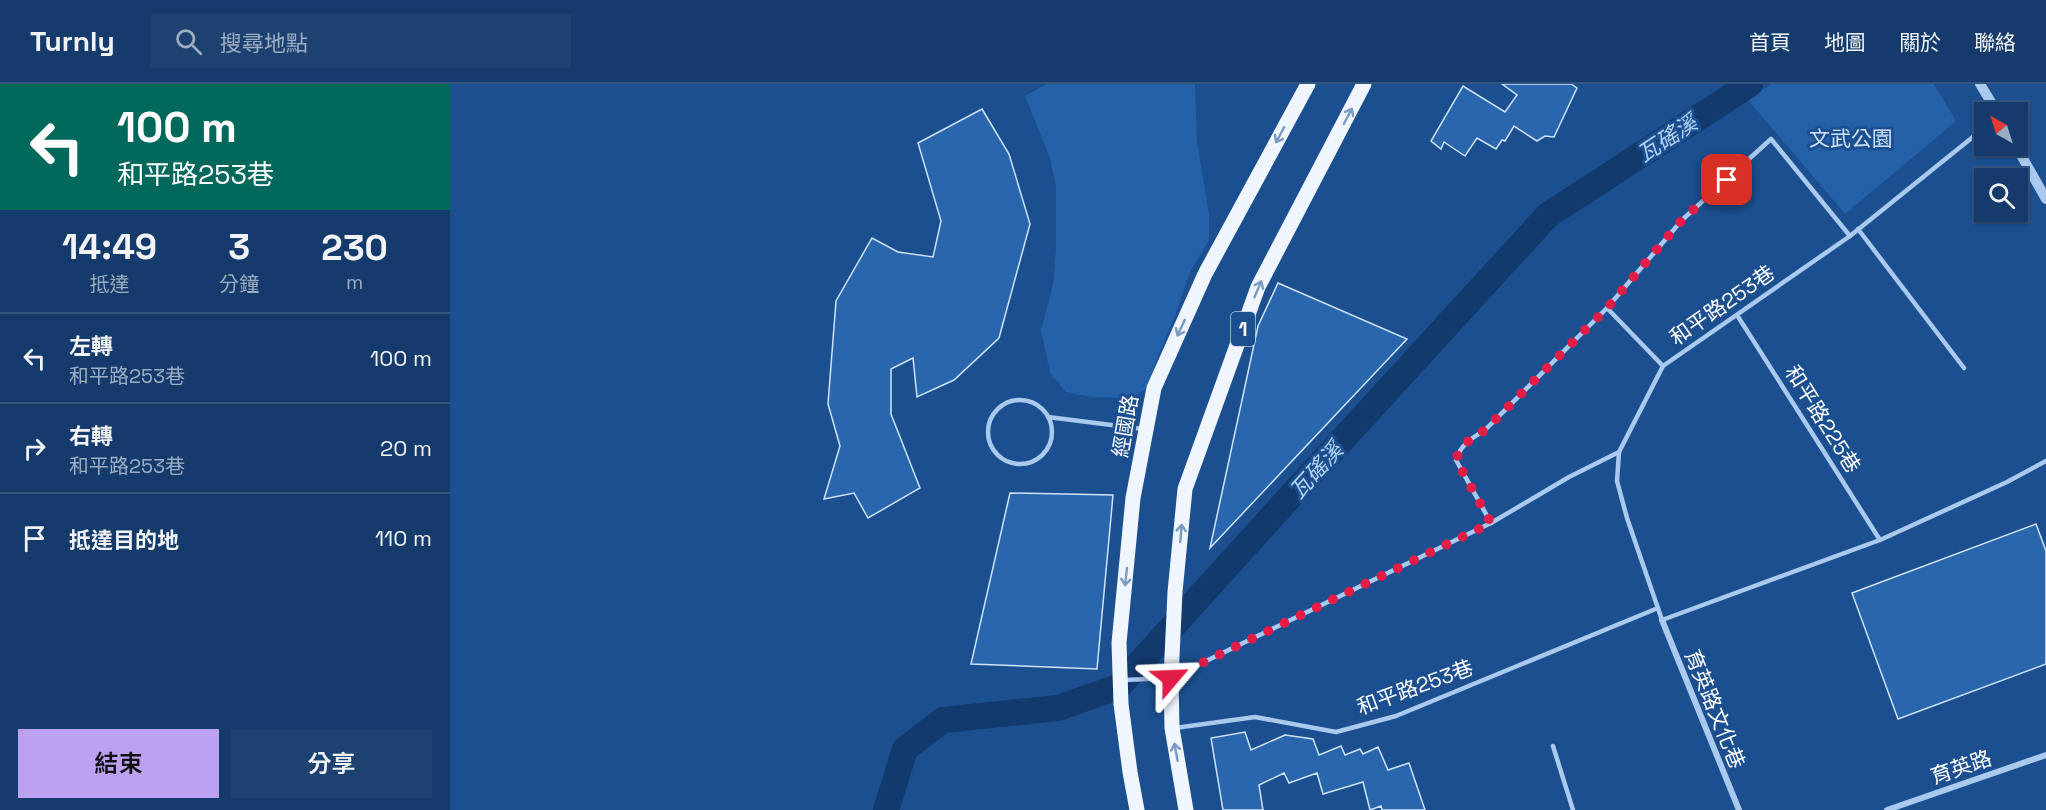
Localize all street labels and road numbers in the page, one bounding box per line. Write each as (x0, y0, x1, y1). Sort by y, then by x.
street label: 和平路253巷 (1664, 259, 1780, 351)
road number: 1 (1231, 312, 1255, 346)
street label: 和平路225巷 (1779, 360, 1867, 478)
street label: 經國路 (1106, 393, 1144, 459)
street label: 育英路文化巷 (1679, 646, 1751, 772)
street label: 和平路253巷 (1353, 653, 1477, 721)
street label: 育英路 (1927, 744, 1995, 790)

